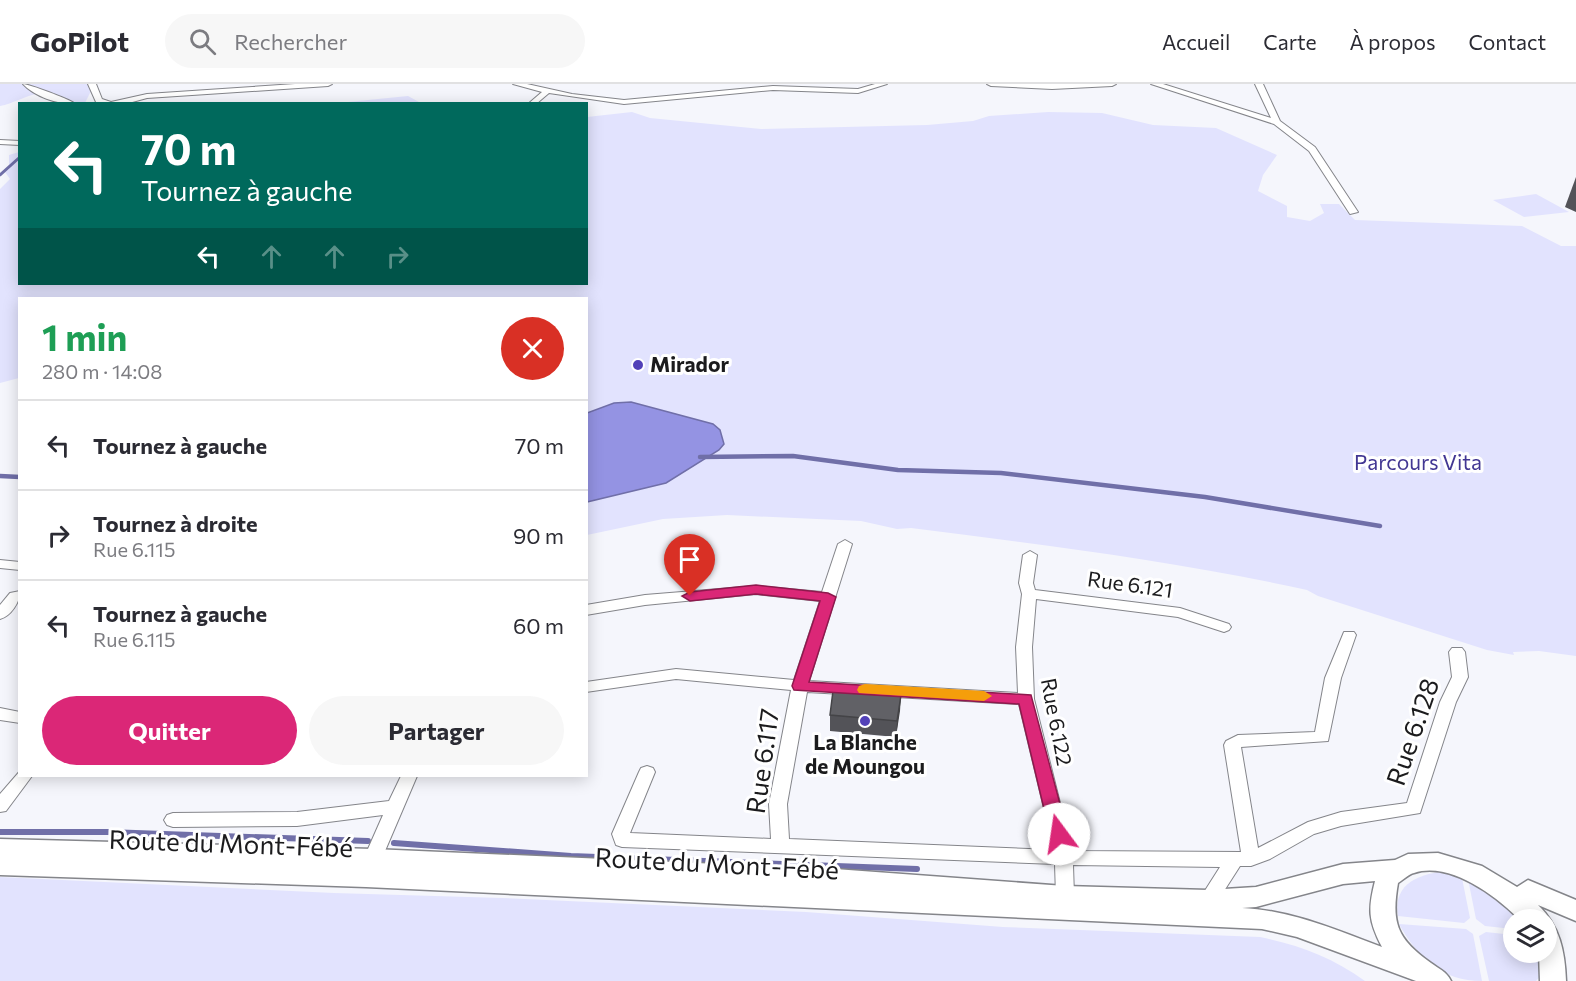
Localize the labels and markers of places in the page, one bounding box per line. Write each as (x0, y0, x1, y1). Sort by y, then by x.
place label: Mirador (650, 351, 729, 376)
marker: Mirador (631, 358, 645, 372)
pin (664, 534, 715, 596)
marker: La Blanche de Moungou (858, 714, 872, 728)
place label: La Blanche de Moungou (805, 729, 925, 778)

